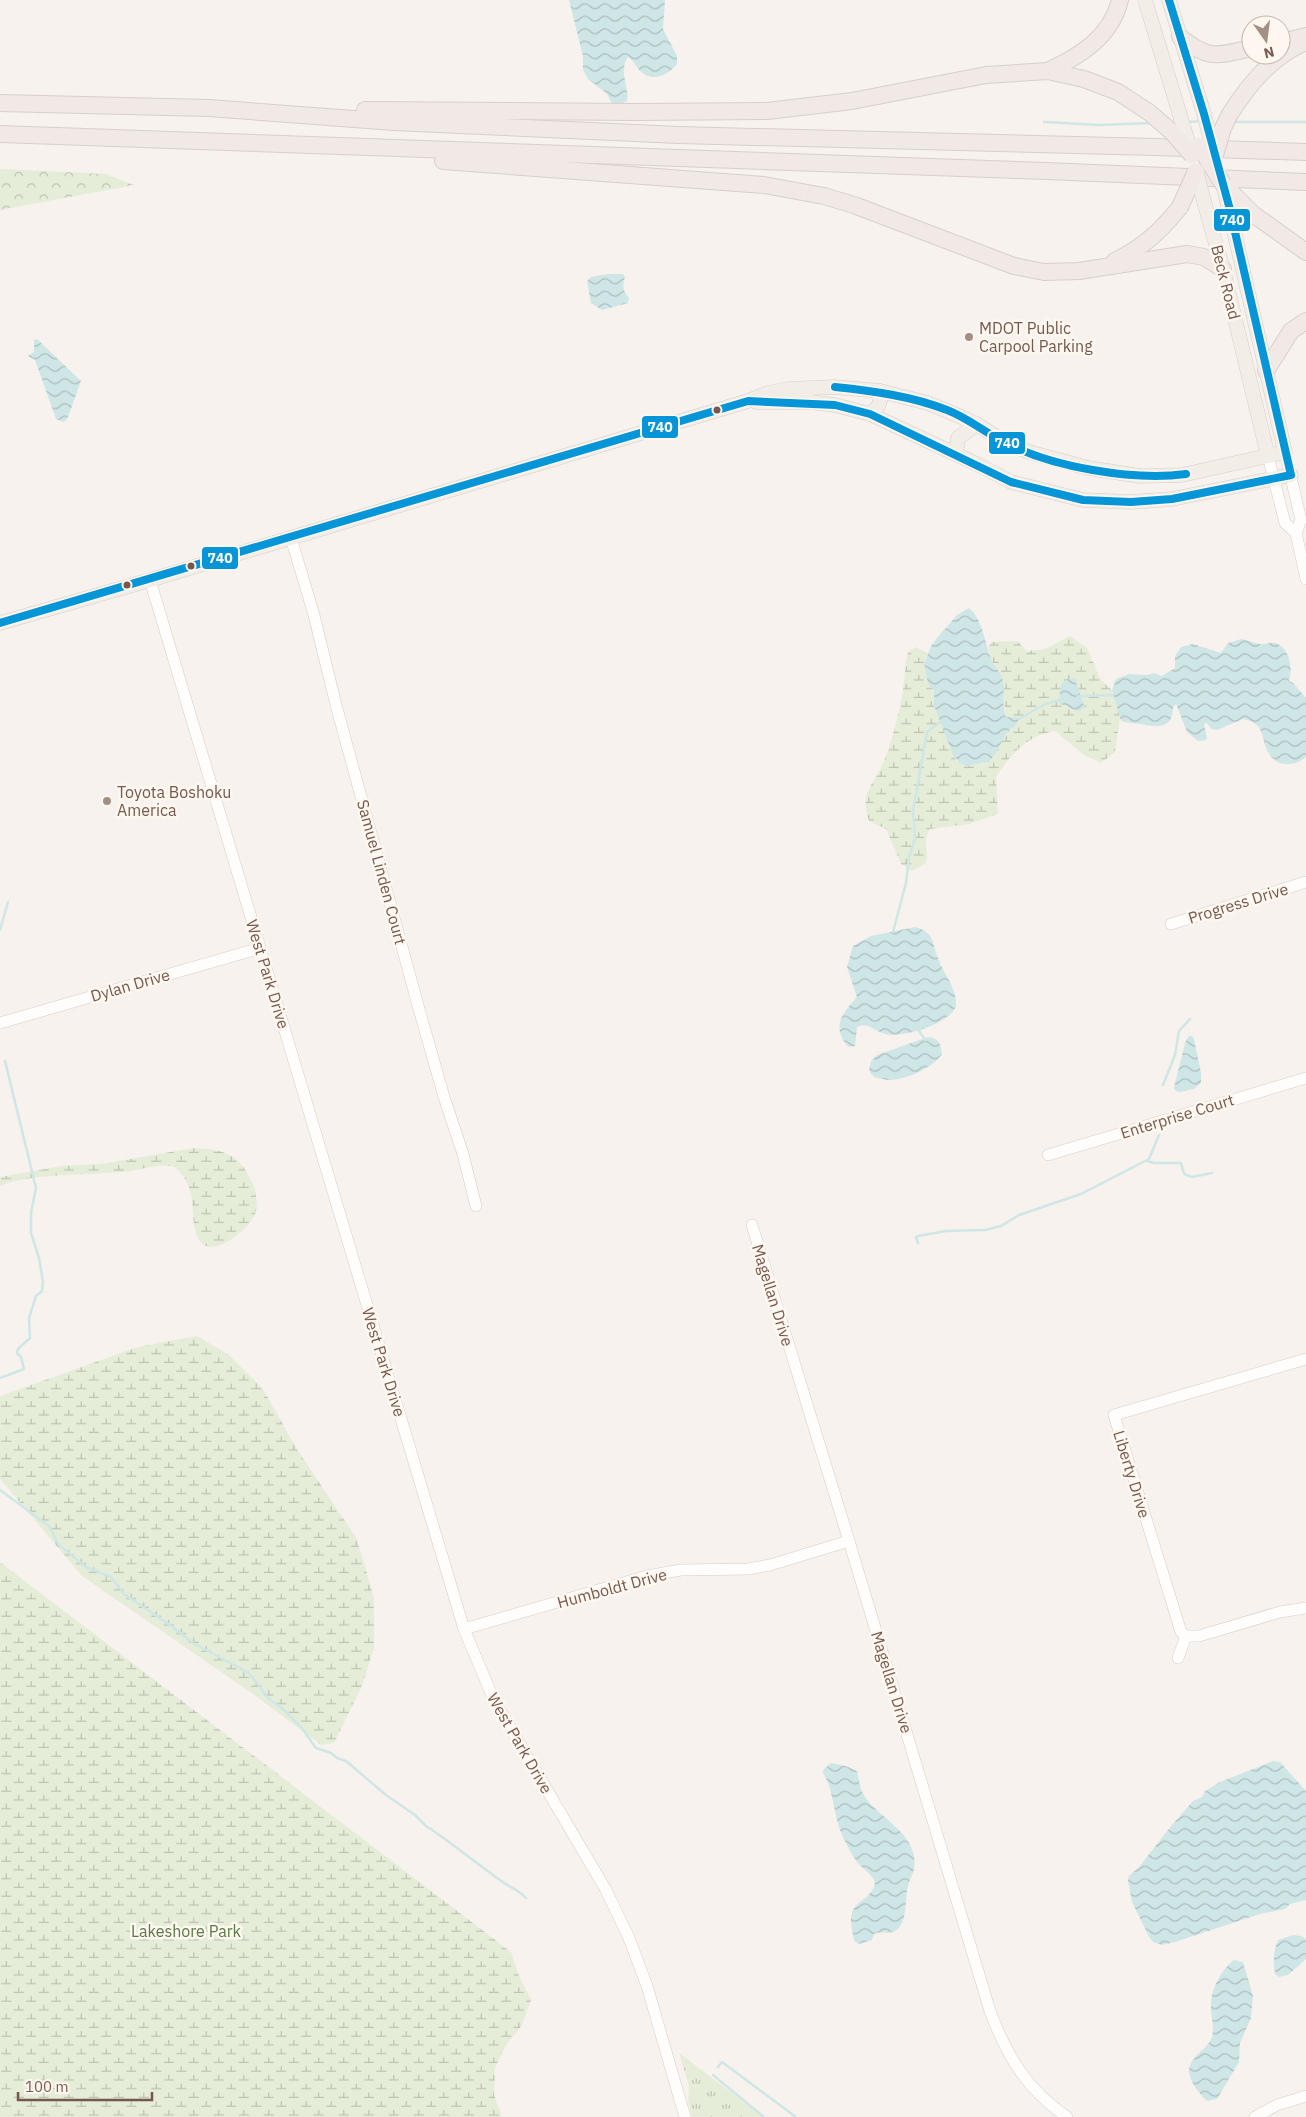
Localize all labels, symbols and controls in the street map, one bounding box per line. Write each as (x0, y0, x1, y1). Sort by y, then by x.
north arrow (1241, 15, 1291, 65)
text: N (1262, 43, 1276, 63)
line badge: 740 (1213, 208, 1251, 232)
text: 740 (1219, 211, 1245, 229)
street label: Beck Road (1207, 243, 1245, 321)
place label: MDOT Public Carpool Parking (979, 318, 1093, 356)
marker: MDOT Public Carpool Parking (963, 331, 975, 343)
unlabelled marker (712, 405, 722, 415)
line badge: 740 (641, 415, 679, 439)
text: 740 (647, 418, 673, 436)
line badge: 740 (988, 431, 1026, 455)
text: 740 (994, 434, 1020, 452)
line badge: 740 (201, 546, 239, 570)
text: 740 (207, 549, 233, 567)
unlabelled marker (186, 561, 196, 571)
unlabelled marker (122, 580, 132, 590)
place label: Toyota Boshoku America (117, 782, 231, 820)
marker: Toyota Boshoku America (101, 795, 113, 807)
street label: Samuel Linden Court (353, 797, 411, 947)
street label: Progress Drive (1185, 878, 1291, 928)
street label: West Park Drive (242, 917, 294, 1031)
street label: Dylan Drive (88, 964, 172, 1006)
street label: Enterprise Court (1118, 1089, 1236, 1143)
street label: Magellan Drive (748, 1241, 798, 1349)
street label: West Park Drive (358, 1305, 410, 1419)
street label: Liberty Drive (1109, 1428, 1155, 1520)
street label: Humboldt Drive (555, 1564, 669, 1612)
street label: Magellan Drive (867, 1628, 917, 1736)
street label: West Park Drive (483, 1689, 557, 1797)
park label: Lakeshore Park (131, 1921, 242, 1941)
scale bar (18, 2070, 151, 2102)
text: 100 m (25, 2077, 69, 2096)

